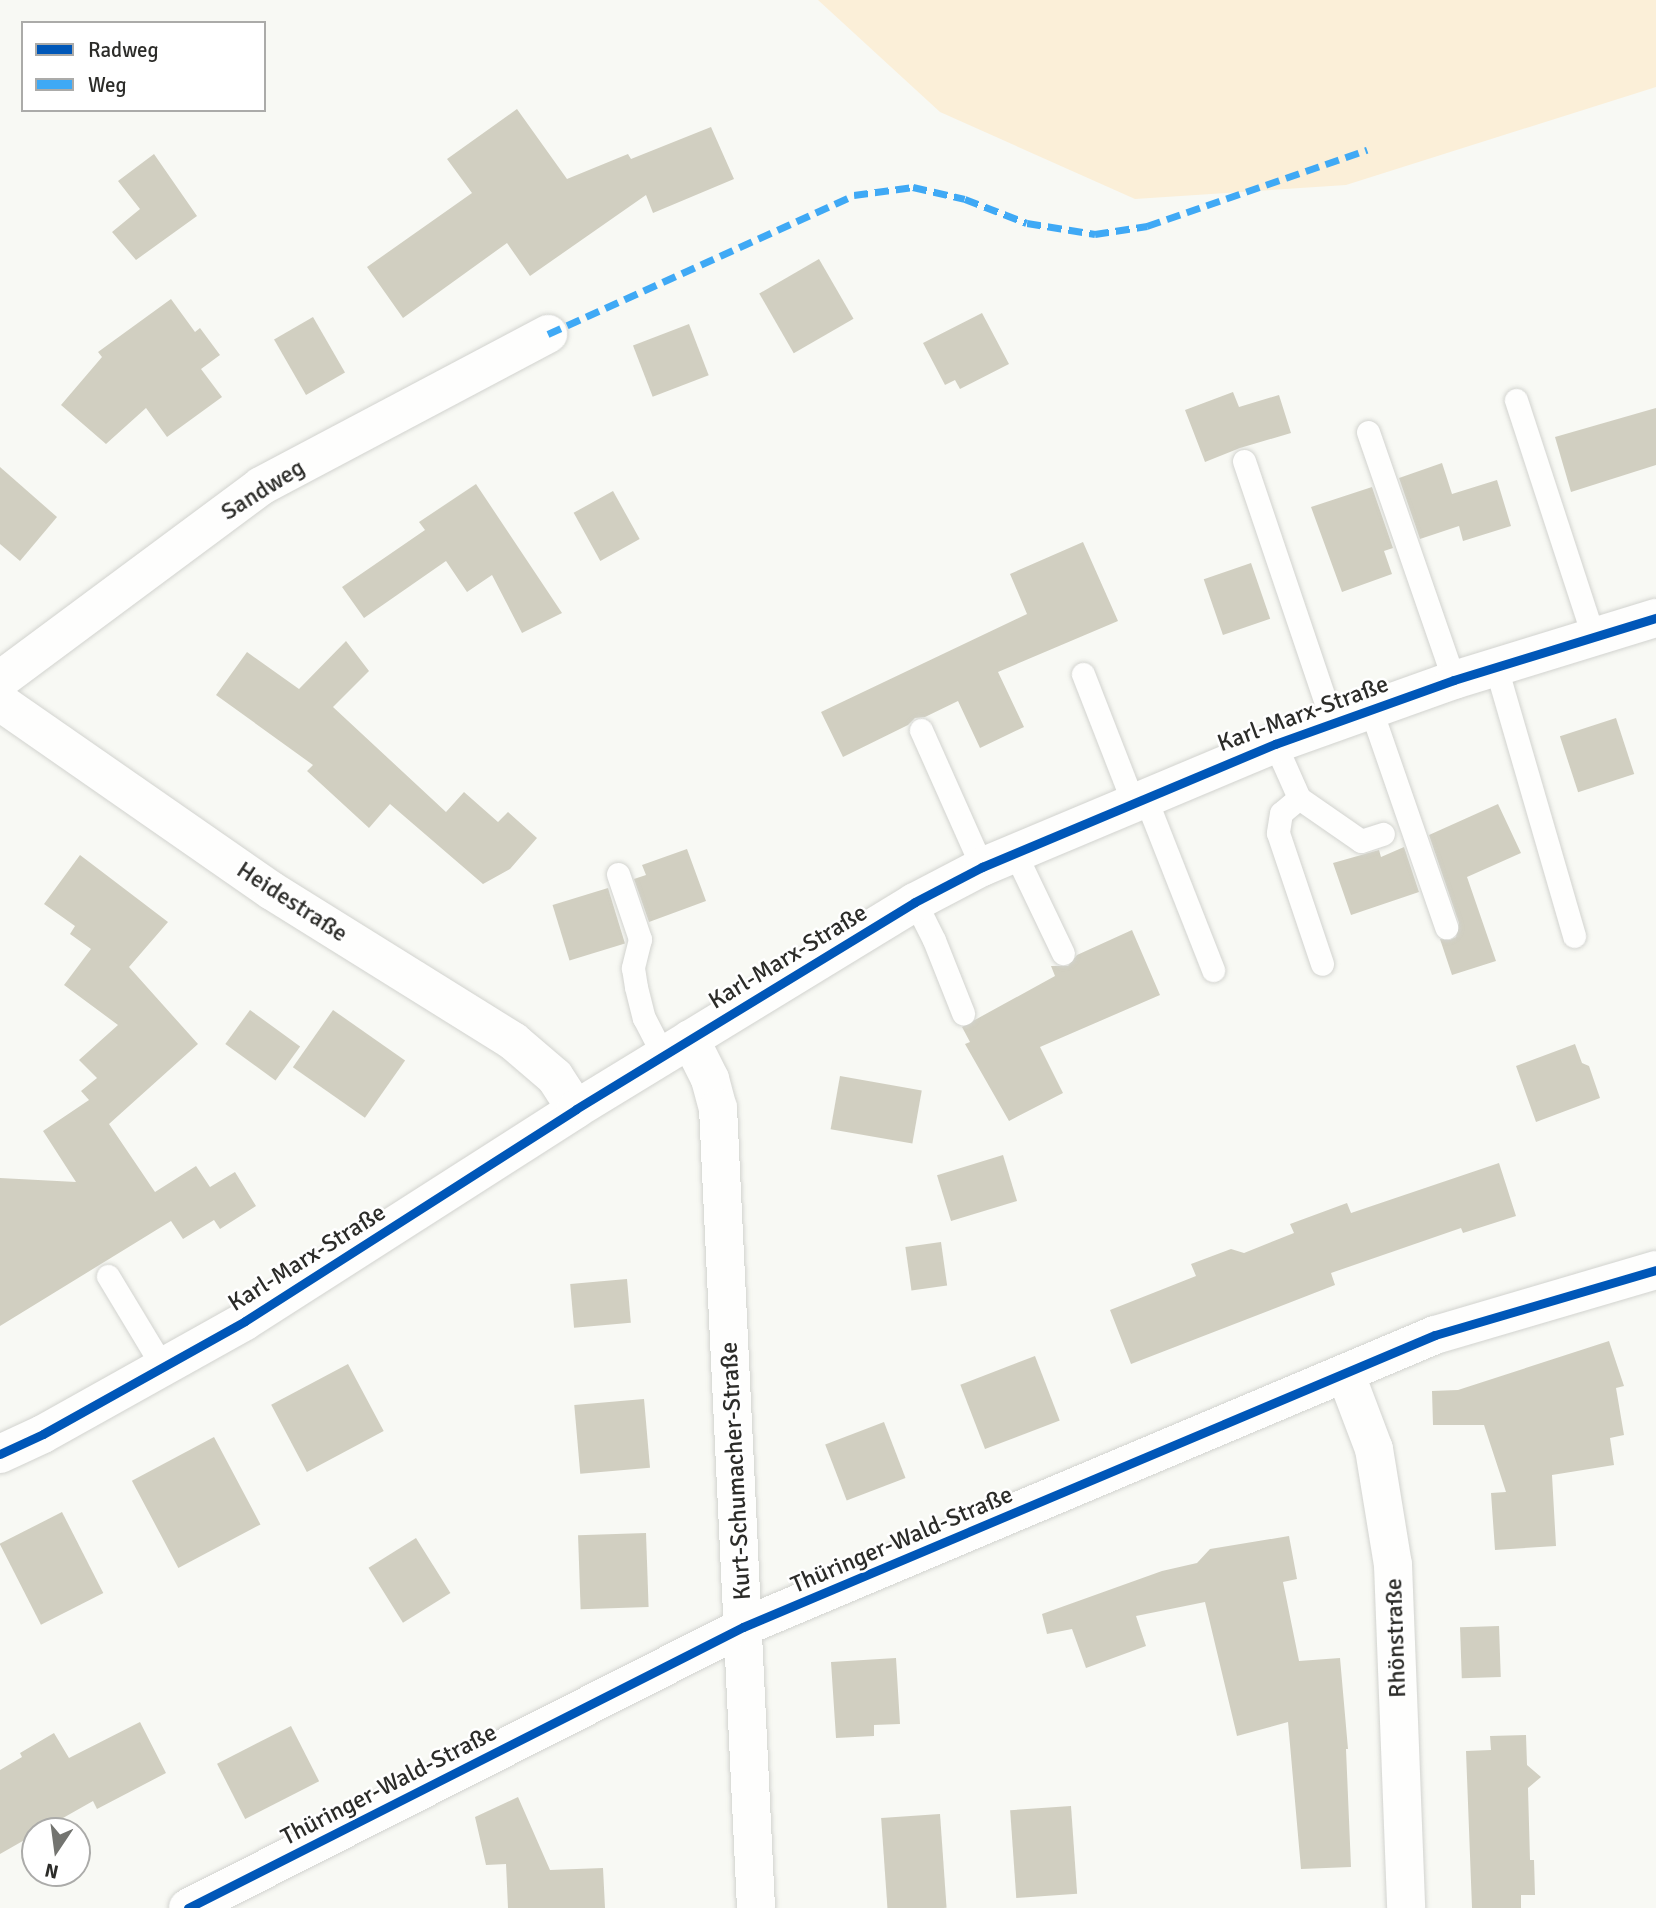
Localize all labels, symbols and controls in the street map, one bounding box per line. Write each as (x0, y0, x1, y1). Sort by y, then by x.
legend (21, 21, 266, 112)
text: Radweg (88, 37, 159, 63)
text: Weg (88, 72, 127, 98)
street label: Sandweg (216, 453, 310, 527)
street label: Karl-Marx-Straße (1214, 670, 1392, 758)
street label: Heidestraße (231, 856, 353, 948)
street label: Karl-Marx-Straße (704, 898, 872, 1016)
street label: Karl-Marx-Straße (223, 1198, 391, 1318)
street label: Kurt-Schumacher-Straße (715, 1341, 757, 1601)
street label: Thüringer-Wald-Straße (787, 1480, 1017, 1600)
street label: Rhönstraße (1380, 1578, 1412, 1698)
street label: Thüringer-Wald-Straße (276, 1718, 502, 1852)
north arrow (21, 1817, 91, 1887)
text: N (43, 1857, 61, 1884)

